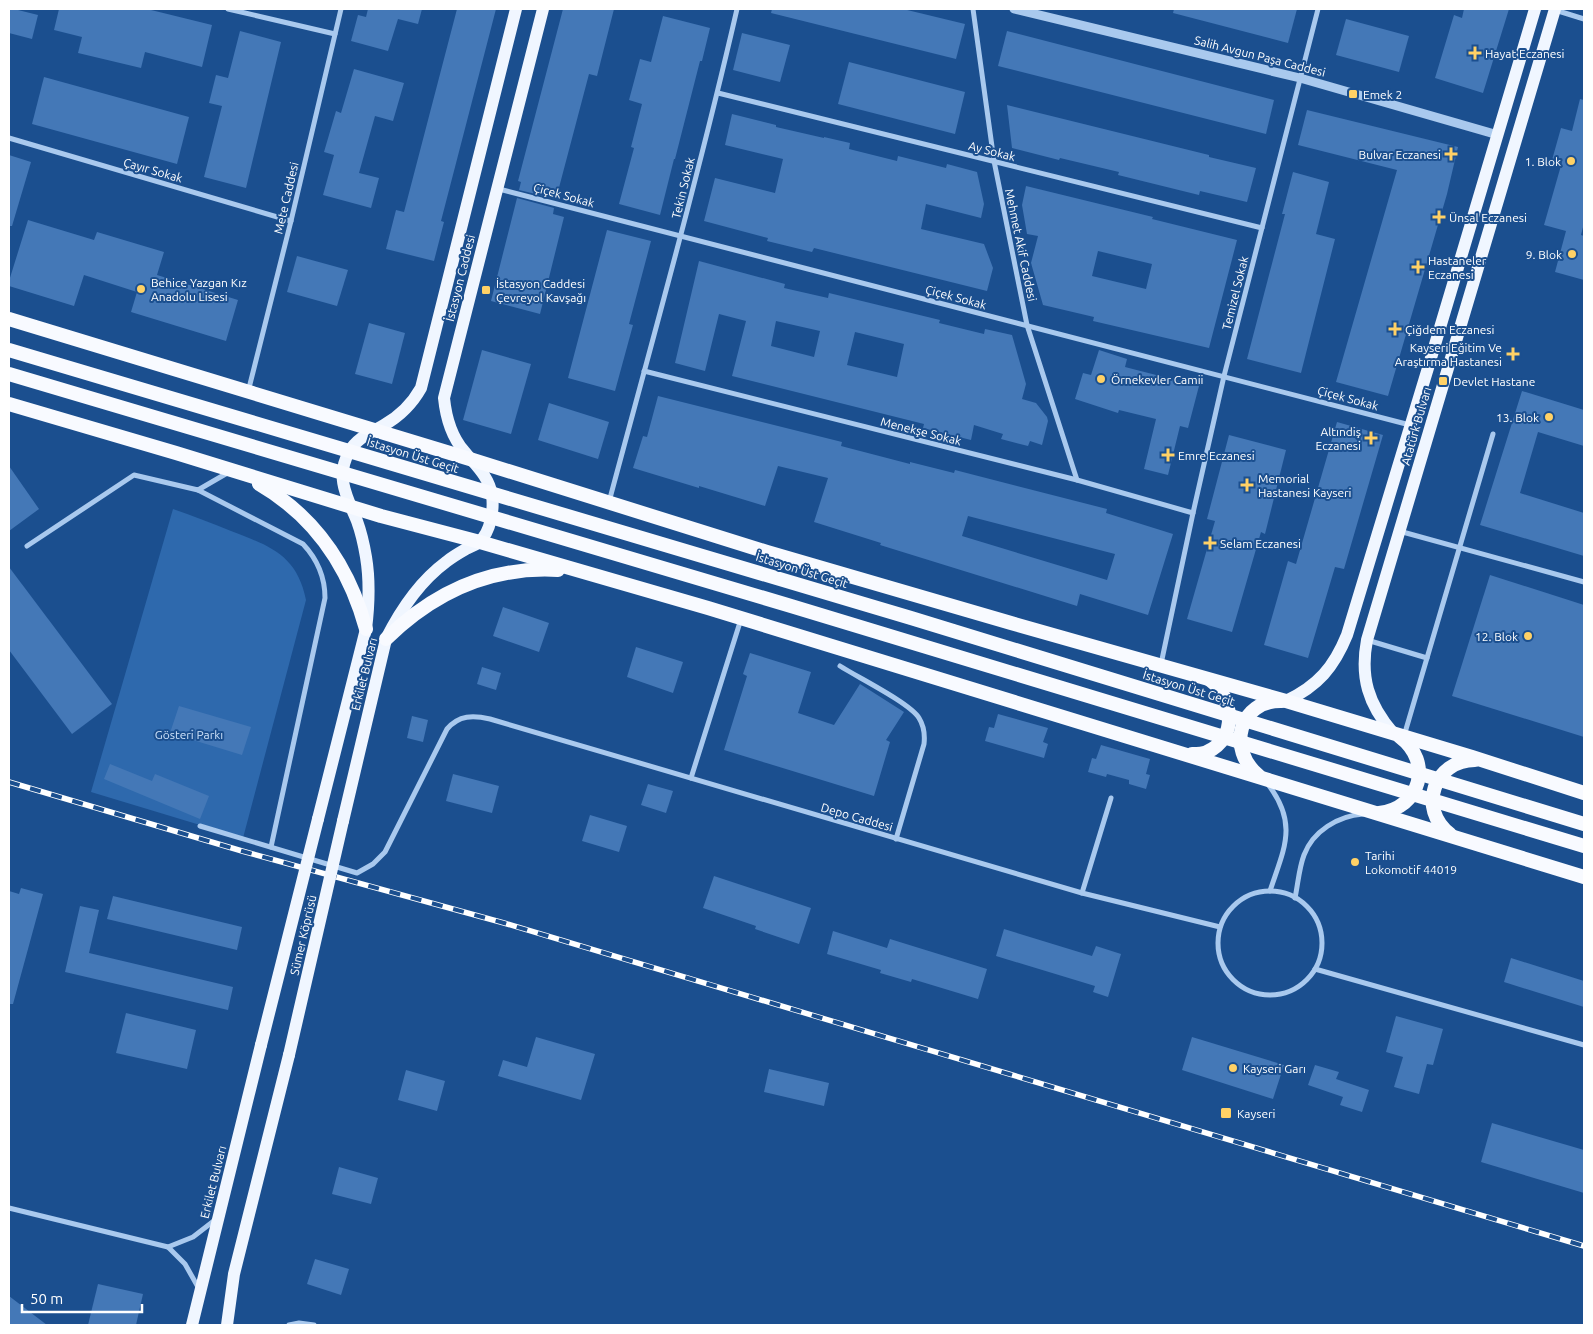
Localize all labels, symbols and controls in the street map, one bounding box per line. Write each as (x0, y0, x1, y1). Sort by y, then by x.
street label: Salih Avgun Paşa Caddesi (1193, 33, 1327, 79)
marker: Hayat Eczanesi (1469, 47, 1481, 59)
place label: Hayat Eczanesi (1485, 47, 1565, 60)
marker: Emek 2 (1347, 88, 1359, 100)
place label: Emek 2 (1363, 88, 1402, 101)
street label: Ay Sokak (967, 139, 1017, 163)
place label: Bulvar Eczanesi (1359, 148, 1441, 161)
marker: Bulvar Eczanesi (1445, 148, 1457, 160)
street label: Çayır Sokak (122, 155, 184, 185)
place label: 1. Blok (1525, 155, 1561, 168)
marker: 1. Blok (1565, 155, 1577, 167)
street label: Tekin Sokak (669, 156, 697, 220)
street label: Mete Caddesi (271, 161, 301, 235)
street label: Çiçek Sokak (532, 181, 596, 209)
street label: Mehmet Akif Caddesi (1003, 188, 1039, 303)
marker: Ünsal Eczanesi (1433, 211, 1445, 223)
place label: Ünsal Eczanesi (1449, 211, 1527, 224)
street label: İstasyon Caddesi (443, 233, 477, 323)
place label: 9. Blok (1526, 248, 1562, 261)
marker: 9. Blok (1566, 248, 1578, 260)
place label: Hastaneler Eczanesi (1428, 254, 1487, 281)
street label: Temizel Sokak (1220, 255, 1250, 331)
marker: Hastaneler Eczanesi (1412, 261, 1424, 273)
place label: Behice Yazgan Kız Anadolu Lisesi (151, 276, 247, 303)
place label: İstasyon Caddesi Çevreyol Kavşağı (496, 277, 586, 304)
marker: Behice Yazgan Kız Anadolu Lisesi (135, 283, 147, 295)
street label: Çiçek Sokak (924, 283, 988, 311)
marker: İstasyon Caddesi Çevreyol Kavşağı (480, 284, 492, 296)
marker: Çiğdem Eczanesi (1389, 323, 1401, 335)
place label: Çiğdem Eczanesi (1405, 323, 1495, 336)
place label: Kayseri Eğitim Ve Araştırma Hastanesi (1395, 341, 1502, 368)
marker: Kayseri Eğitim Ve Araştırma Hastanesi (1506, 347, 1520, 361)
marker: Örnekevler Camii (1095, 373, 1107, 385)
place label: Örnekevler Camii (1111, 373, 1204, 386)
marker: Devlet Hastane (1437, 375, 1449, 387)
place label: Devlet Hastane (1453, 375, 1535, 388)
street label: Çiçek Sokak (1316, 384, 1380, 412)
street label: Atatürk Bulvarı (1399, 385, 1433, 467)
place label: 13. Blok (1496, 411, 1539, 424)
marker: 13. Blok (1543, 411, 1555, 423)
street label: Menekşe Sokak (879, 415, 963, 447)
place label: Altındiş Eczanesi (1315, 425, 1361, 452)
marker: Altındiş Eczanesi (1365, 432, 1377, 444)
street label: İstasyon Üst Geçit (365, 435, 461, 475)
marker: Emre Eczanesi (1162, 449, 1174, 461)
place label: Emre Eczanesi (1178, 449, 1255, 462)
place label: Memorial Hastanesi Kayseri (1258, 472, 1352, 499)
marker: Memorial Hastanesi Kayseri (1240, 478, 1254, 492)
marker: Selam Eczanesi (1204, 537, 1216, 549)
place label: Selam Eczanesi (1220, 537, 1301, 550)
street label: İstasyon Üst Geçit (754, 550, 850, 590)
place label: 12. Blok (1475, 630, 1518, 643)
marker: 12. Blok (1522, 630, 1534, 642)
street label: Erkilet Bulvarı (349, 636, 379, 712)
street label: İstasyon Üst Geçit (1141, 668, 1237, 708)
park label: Gösteri Parkı (155, 728, 223, 741)
street label: Depo Caddesi (820, 801, 895, 833)
place label: Tarihi Lokomotif 44019 (1365, 849, 1457, 876)
marker: Tarihi Lokomotif 44019 (1349, 856, 1361, 868)
street label: Sümer Köprüsü (287, 894, 319, 976)
marker: Kayseri Garı (1227, 1062, 1239, 1074)
place label: Kayseri Garı (1243, 1062, 1306, 1075)
marker: Kayseri (1219, 1106, 1233, 1120)
place label: Kayseri (1237, 1107, 1276, 1120)
street label: Erkilet Bulvarı (198, 1144, 228, 1220)
scale bar (22, 1282, 142, 1314)
text: 50 m (30, 1290, 63, 1307)

